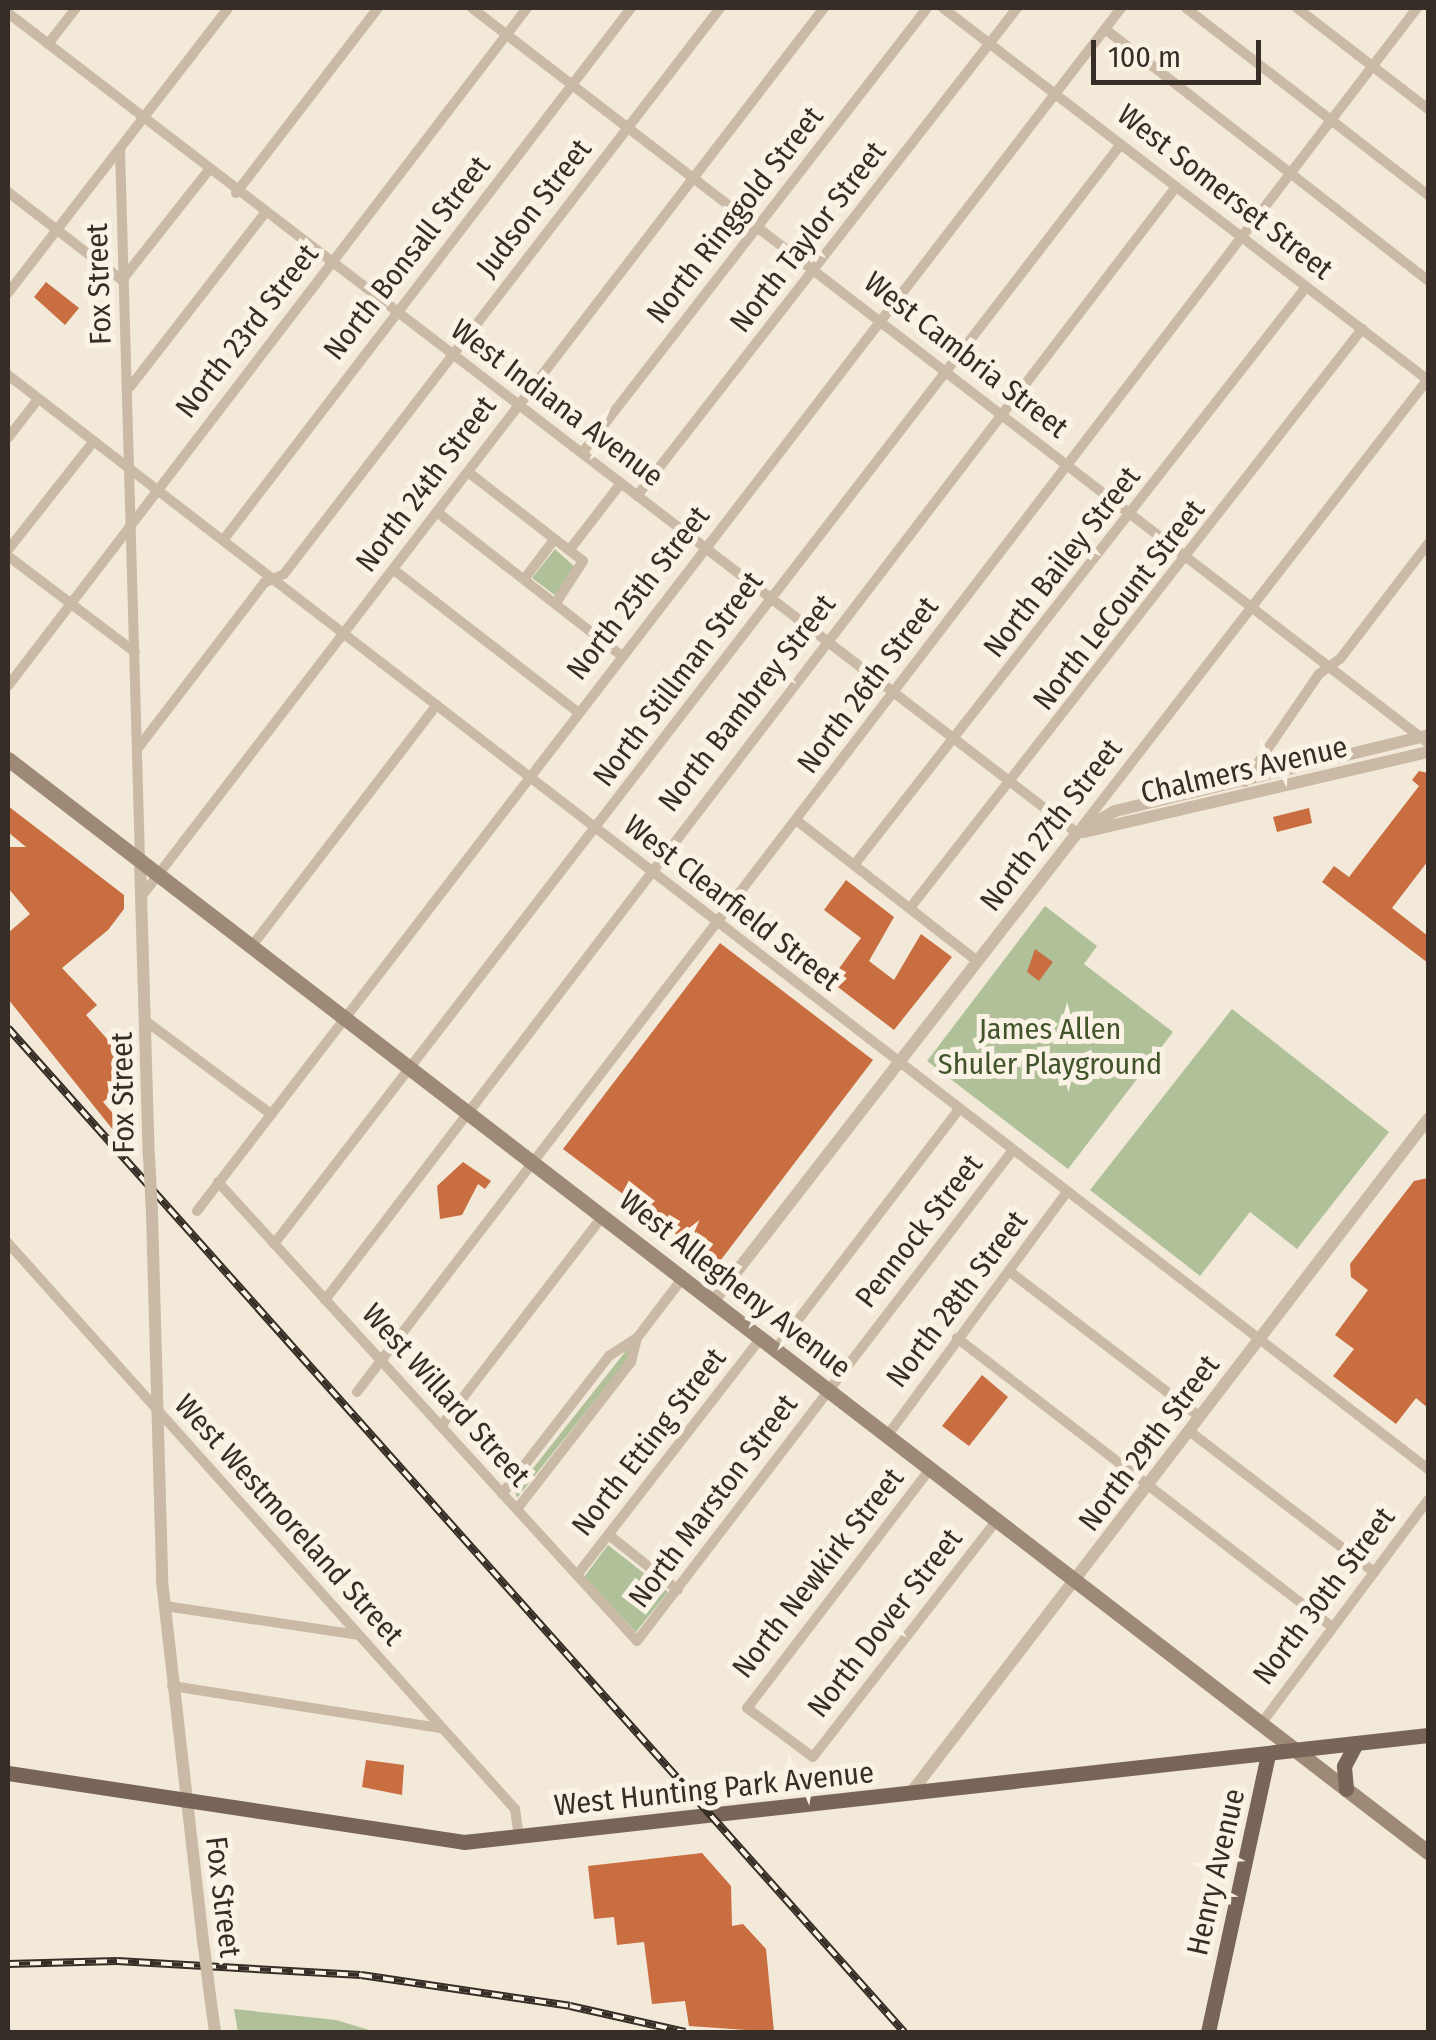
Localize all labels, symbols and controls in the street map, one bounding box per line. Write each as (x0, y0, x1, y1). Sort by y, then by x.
scale bar (1096, 20, 1266, 82)
text: 100 m (1108, 39, 1181, 75)
street label: West Somerset Street (1110, 97, 1340, 287)
street label: North Ringgold Street (639, 99, 831, 331)
street label: Judson Street (469, 132, 599, 284)
street label: North Taylor Street (722, 135, 894, 339)
street label: North Bonsall Street (316, 149, 498, 367)
street label: Fox Street (79, 223, 119, 345)
street label: North 23rd Street (168, 237, 326, 425)
street label: West Cambria Street (857, 264, 1075, 446)
street label: West Indiana Avenue (444, 311, 670, 495)
street label: North 24th Street (348, 389, 504, 579)
street label: North Bailey Street (976, 459, 1148, 665)
street label: North LeCount Street (1026, 493, 1212, 717)
street label: North 25th Street (559, 499, 717, 687)
street label: North Stillman Street (586, 564, 770, 794)
street label: North Bambrey Street (651, 587, 843, 819)
street label: North 26th Street (790, 590, 946, 780)
street label: Chalmers Avenue (1137, 729, 1351, 811)
street label: North 27th Street (973, 732, 1129, 918)
street label: West Clearfield Street (617, 807, 847, 999)
park label: James Allen Shuler Playground (938, 1011, 1162, 1082)
street label: Fox Street (104, 1032, 142, 1154)
street label: Pennock Street (848, 1147, 990, 1315)
street label: West Allegheny Avenue (612, 1182, 858, 1386)
street label: North 28th Street (879, 1204, 1035, 1394)
street label: West Willard Street (354, 1296, 538, 1494)
street label: North Etting Street (564, 1341, 734, 1543)
street label: North 29th Street (1071, 1348, 1227, 1538)
street label: West Westmoreland Street (167, 1387, 411, 1653)
street label: North Marston Street (621, 1387, 805, 1615)
street label: North Newkirk Street (725, 1461, 911, 1685)
street label: North 30th Street (1246, 1500, 1402, 1692)
street label: North Dover Street (800, 1521, 970, 1725)
street label: West Hunting Park Avenue (552, 1754, 876, 1824)
street label: Henry Avenue (1179, 1785, 1253, 1959)
street label: Fox Street (198, 1834, 248, 1960)

